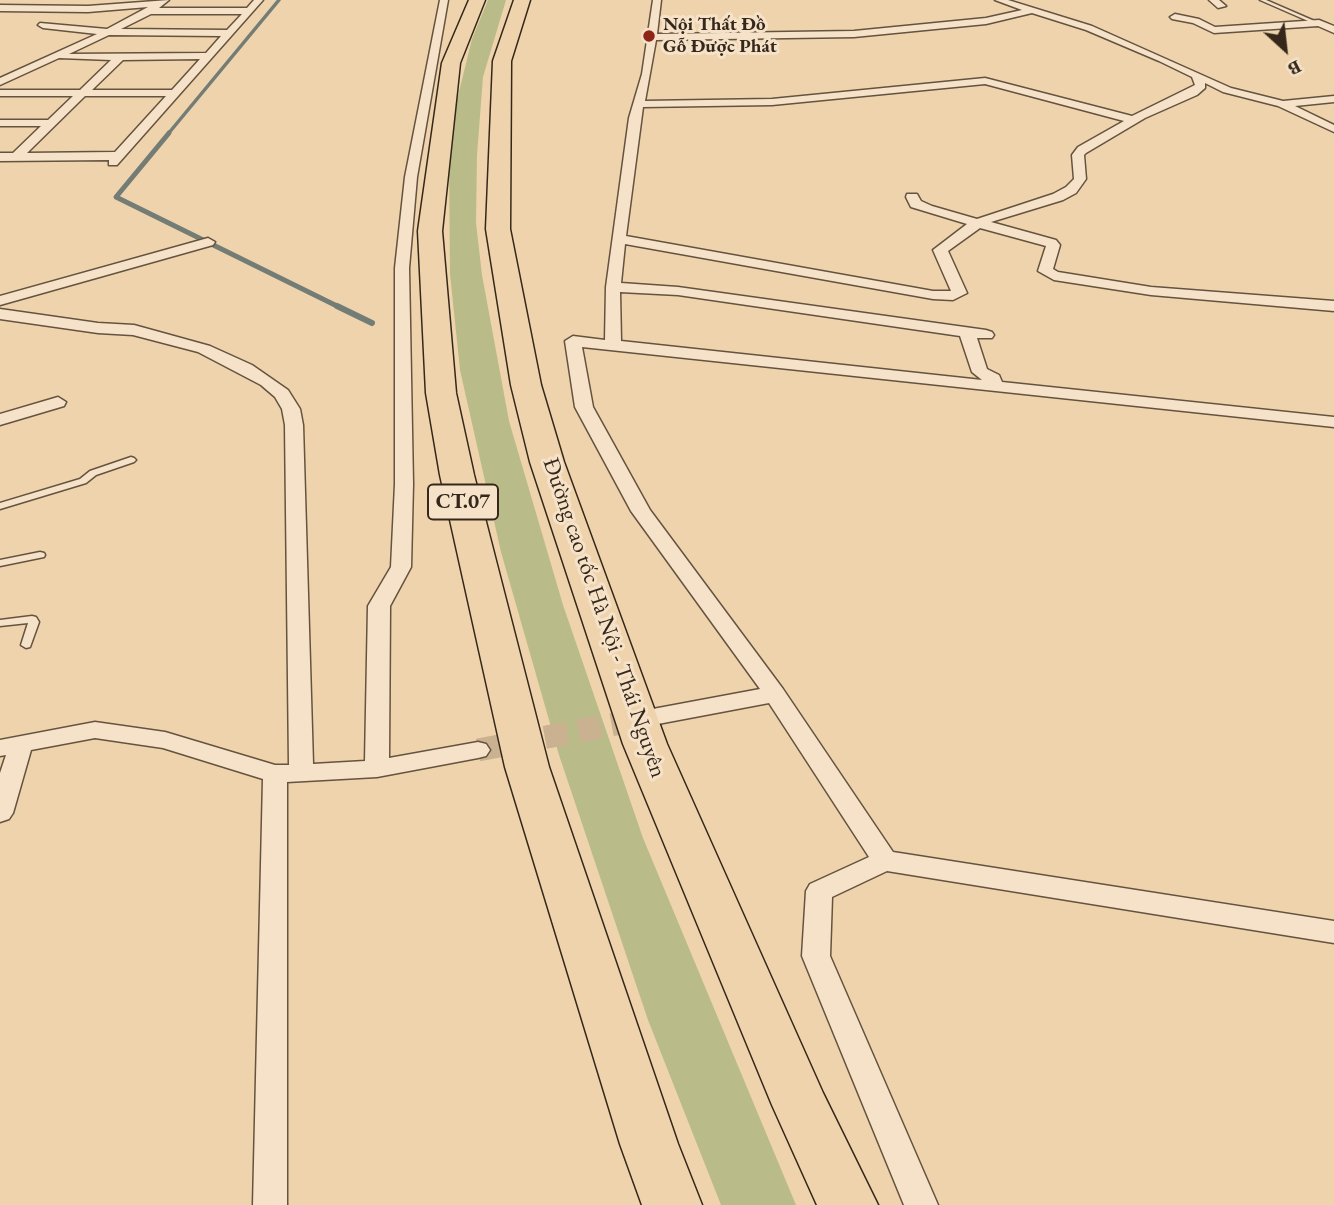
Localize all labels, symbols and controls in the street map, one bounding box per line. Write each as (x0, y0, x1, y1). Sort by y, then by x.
place label: Nội Thất Đồ Gỗ Được Phát (663, 14, 777, 58)
north arrow (1250, 14, 1320, 84)
marker: Nội Thất Đồ Gỗ Được Phát (641, 28, 657, 44)
text: B (1284, 54, 1306, 82)
street label: Đường cao tốc Hà Nội - Thái Nguyên (536, 455, 672, 781)
road number: CT.07 (428, 484, 498, 520)

